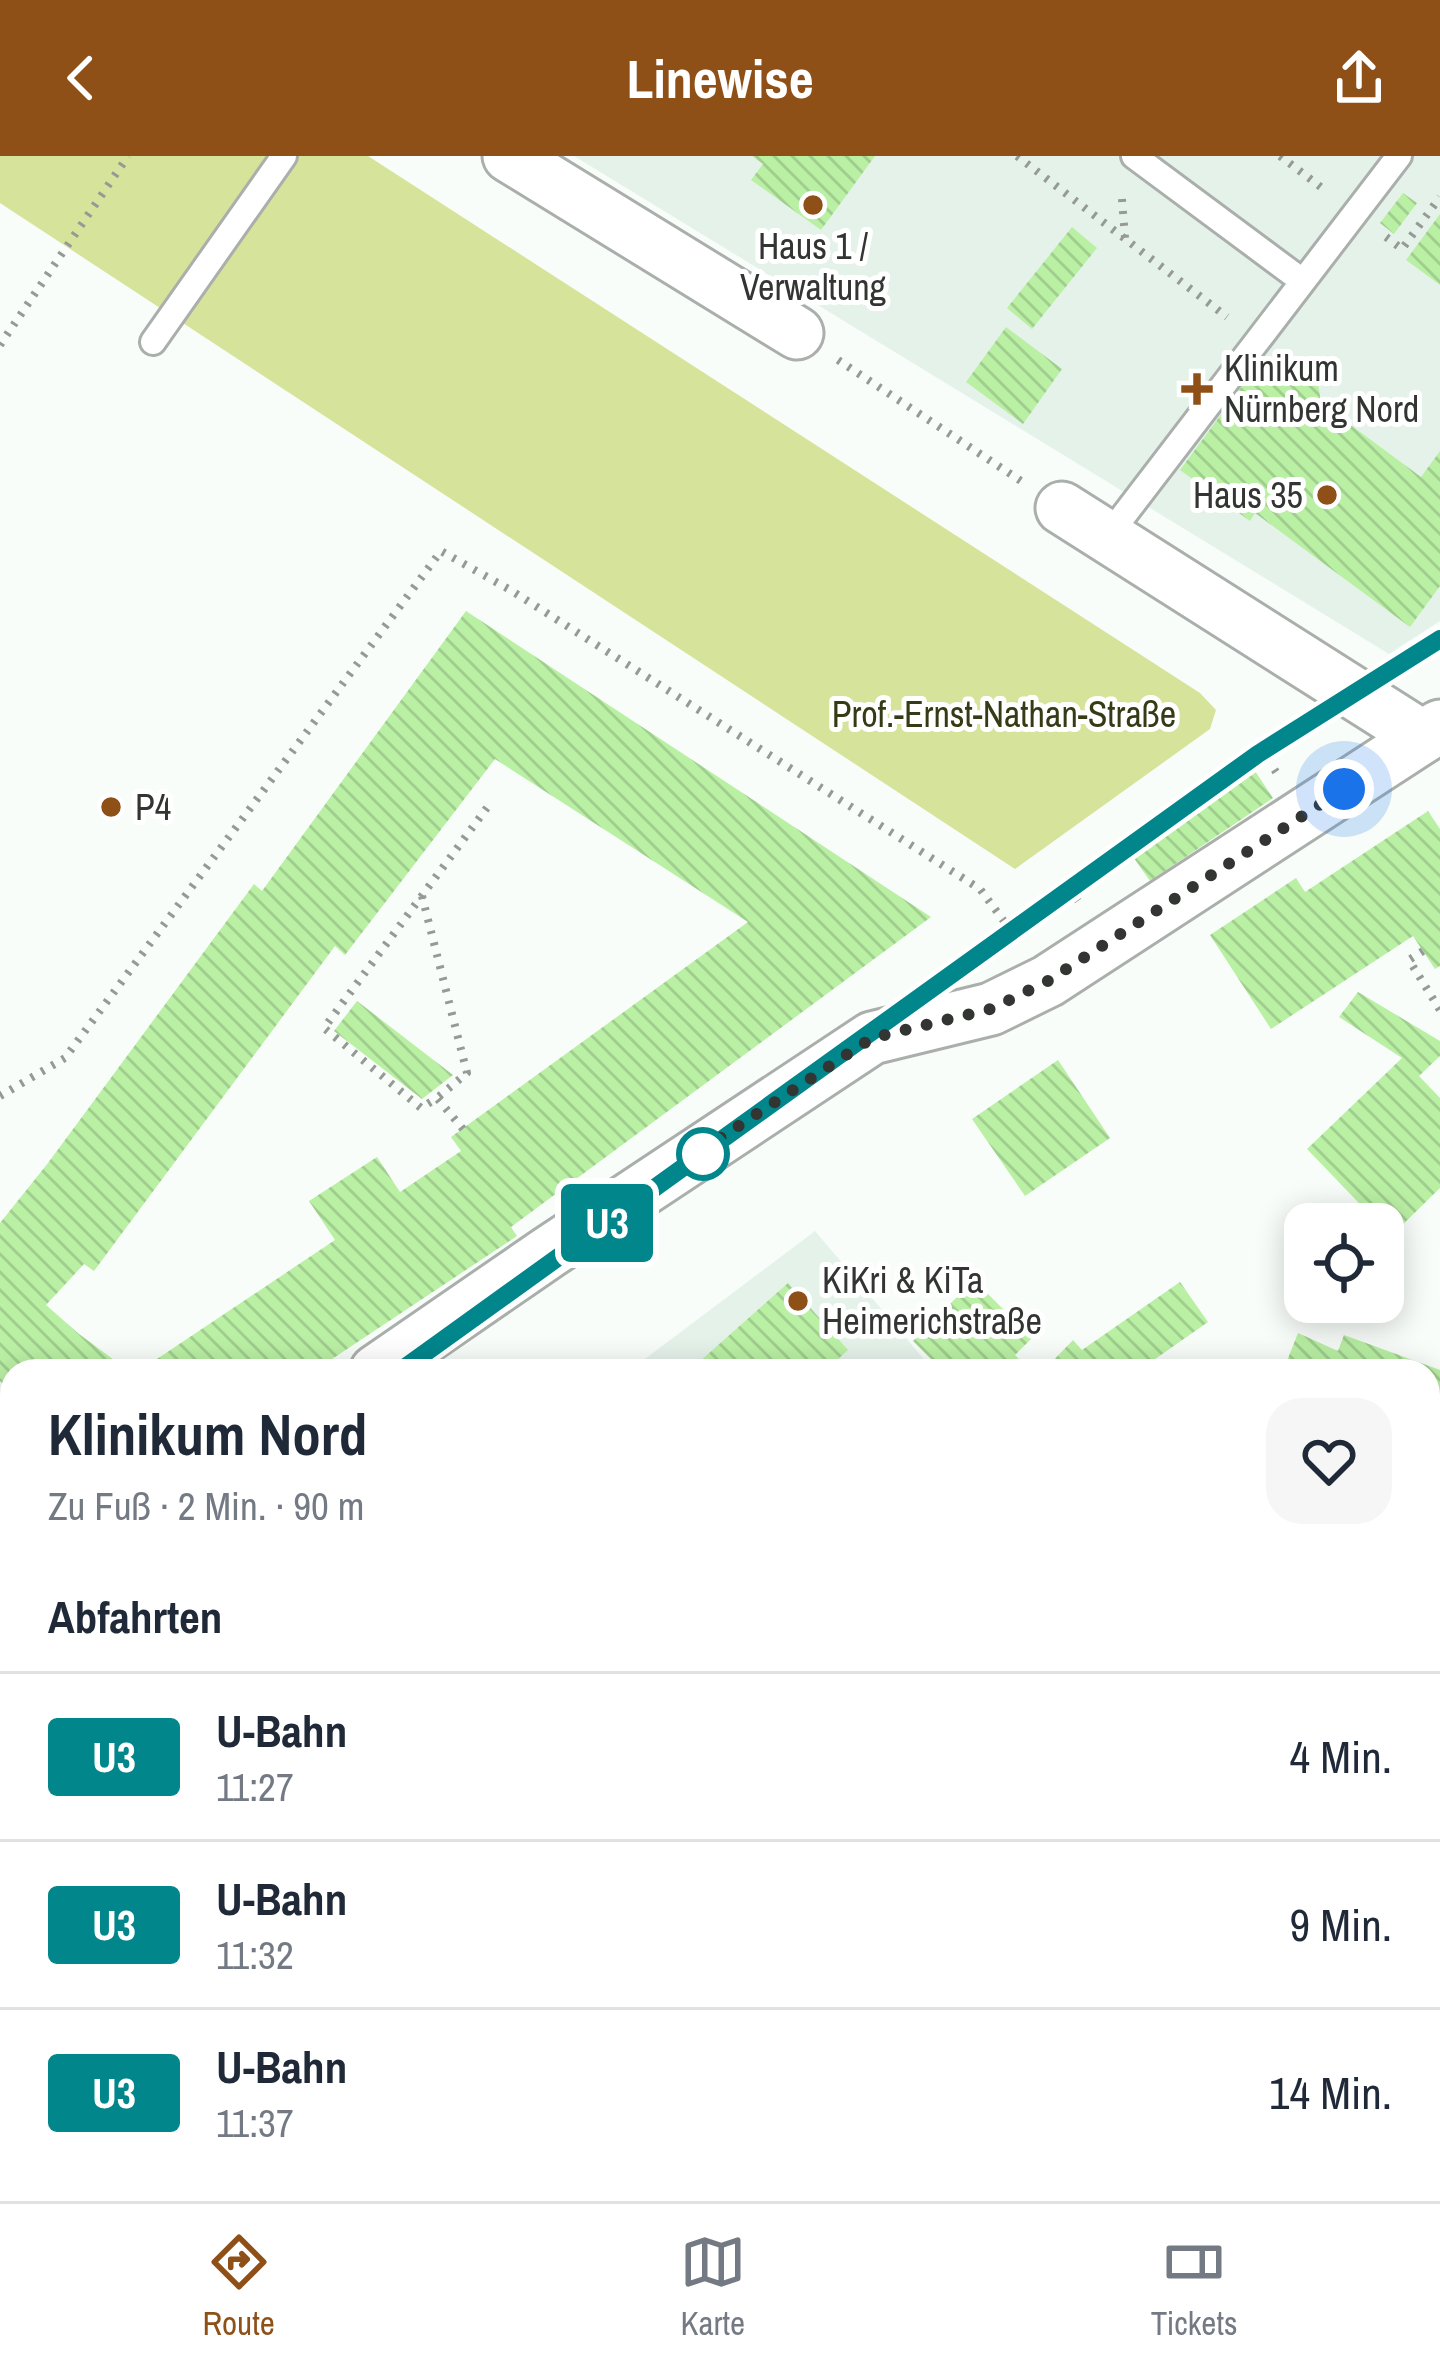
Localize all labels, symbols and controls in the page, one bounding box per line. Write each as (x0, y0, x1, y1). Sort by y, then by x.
text: Linewise (626, 42, 814, 115)
icon: back (48, 45, 114, 111)
icon: share (1326, 45, 1392, 111)
marker: Haus 1 / Verwaltung (800, 192, 826, 218)
place label: Haus 1 / Verwaltung (740, 222, 887, 311)
place label: Klinikum Nürnberg Nord (1224, 344, 1419, 433)
marker: Klinikum Nürnberg Nord (1181, 373, 1213, 405)
place label: Haus 35 (1193, 471, 1303, 519)
marker: Haus 35 (1314, 482, 1340, 508)
park label: Prof.-Ernst-Nathan-Straße (832, 690, 1176, 738)
your location (1314, 759, 1374, 819)
place label: P4 (135, 783, 171, 831)
marker: P4 (98, 794, 124, 820)
unlabelled marker (678, 1129, 728, 1179)
line badge: U3 (553, 1184, 661, 1262)
text: U3 (585, 1195, 629, 1251)
map controls (1284, 1203, 1404, 1323)
button: locate (1284, 1203, 1404, 1323)
place label: KiKri & KiTa Heimerichstraße (822, 1256, 1042, 1345)
marker: KiKri & KiTa Heimerichstraße (785, 1288, 811, 1314)
text: Klinikum Nord (48, 1396, 367, 1473)
button: heart (1266, 1398, 1392, 1524)
text: Zu Fuß · 2 Min. · 90 m (48, 1480, 364, 1532)
text: Abfahrten (48, 1586, 222, 1647)
text: U-Bahn (216, 1700, 347, 1761)
text: 4 Min. (1289, 1726, 1392, 1787)
text: U3 (92, 1729, 136, 1785)
text: 11:27 (216, 1761, 294, 1813)
text: U-Bahn (216, 1868, 347, 1929)
text: 9 Min. (1289, 1894, 1392, 1955)
text: U3 (92, 1897, 136, 1953)
text: 11:32 (216, 1929, 294, 1981)
text: U-Bahn (216, 2036, 347, 2097)
text: 14 Min. (1269, 2062, 1392, 2123)
text: U3 (92, 2065, 136, 2121)
text: 11:37 (216, 2097, 294, 2149)
tab: Route (203, 2229, 275, 2345)
tab: Karte (680, 2229, 746, 2345)
tab: Tickets (1151, 2229, 1237, 2345)

